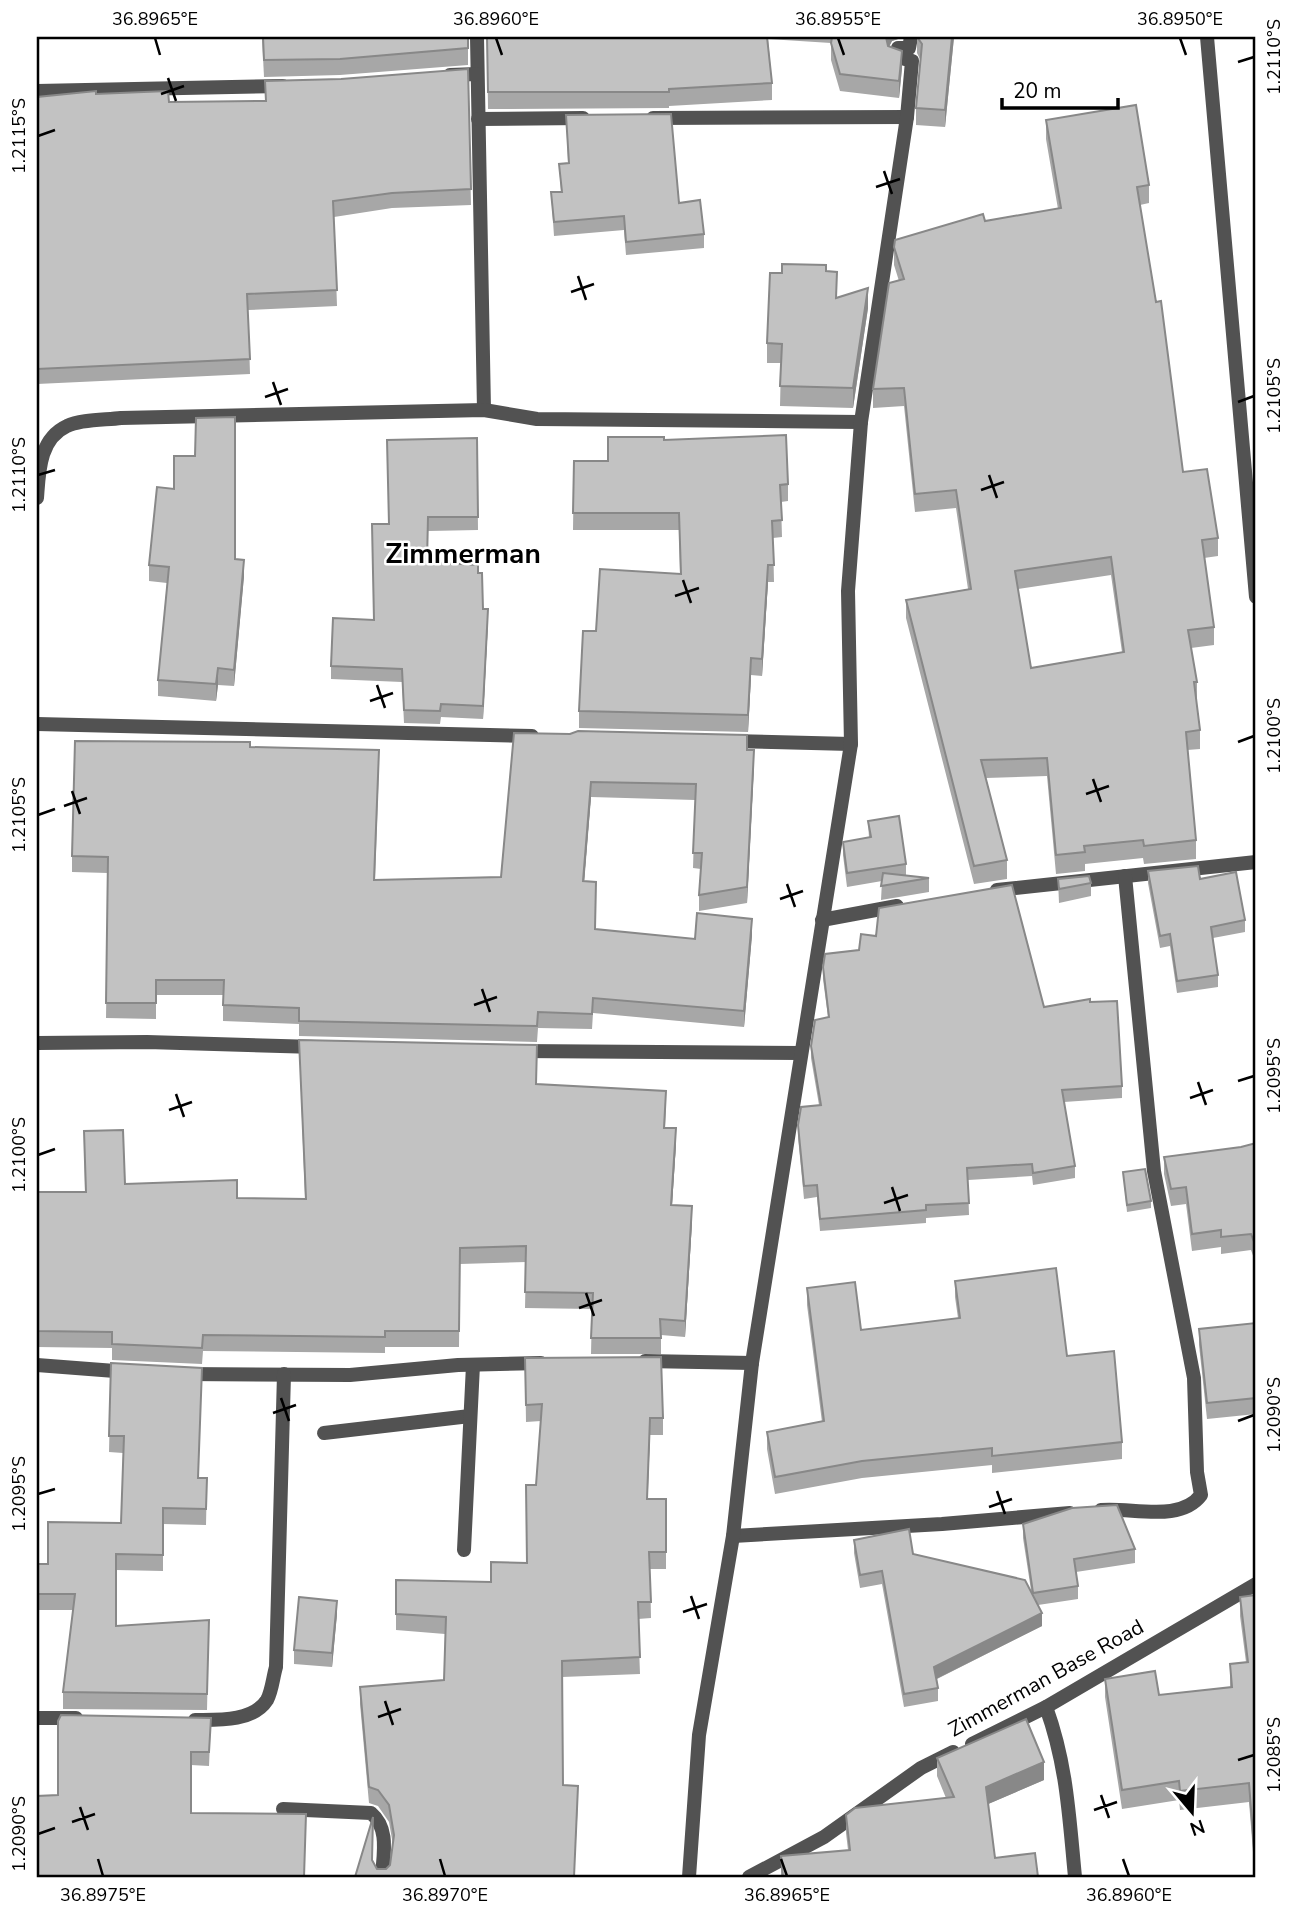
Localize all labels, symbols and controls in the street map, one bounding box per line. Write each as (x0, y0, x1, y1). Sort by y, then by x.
text: 36.8965°E (112, 7, 198, 31)
text: 36.8960°E (453, 7, 539, 31)
text: 36.8955°E (795, 7, 881, 31)
text: 36.8950°E (1137, 7, 1223, 31)
text: 1.2110°S (1262, 19, 1286, 95)
scale bar (1002, 66, 1118, 110)
text: 20 m (1013, 77, 1062, 105)
text: 1.2115°S (7, 98, 31, 174)
text: 1.2105°S (1262, 358, 1286, 434)
text: 1.2110°S (7, 437, 31, 513)
district label: Zimmerman (385, 535, 541, 573)
text: 1.2100°S (1262, 698, 1286, 774)
text: 1.2105°S (7, 777, 31, 853)
text: 1.2095°S (1262, 1038, 1286, 1114)
text: 1.2100°S (7, 1117, 31, 1193)
text: 1.2090°S (1262, 1377, 1286, 1453)
text: 1.2095°S (7, 1456, 31, 1532)
street label: Zimmerman Base Road (943, 1613, 1149, 1743)
text: 1.2085°S (1262, 1717, 1286, 1793)
north arrow (1156, 1778, 1226, 1848)
text: 1.2090°S (7, 1796, 31, 1872)
text: N (1186, 1813, 1208, 1842)
text: 36.8975°E (60, 1883, 146, 1907)
text: 36.8970°E (402, 1883, 488, 1907)
text: 36.8965°E (744, 1883, 830, 1907)
text: 36.8960°E (1086, 1883, 1172, 1907)

